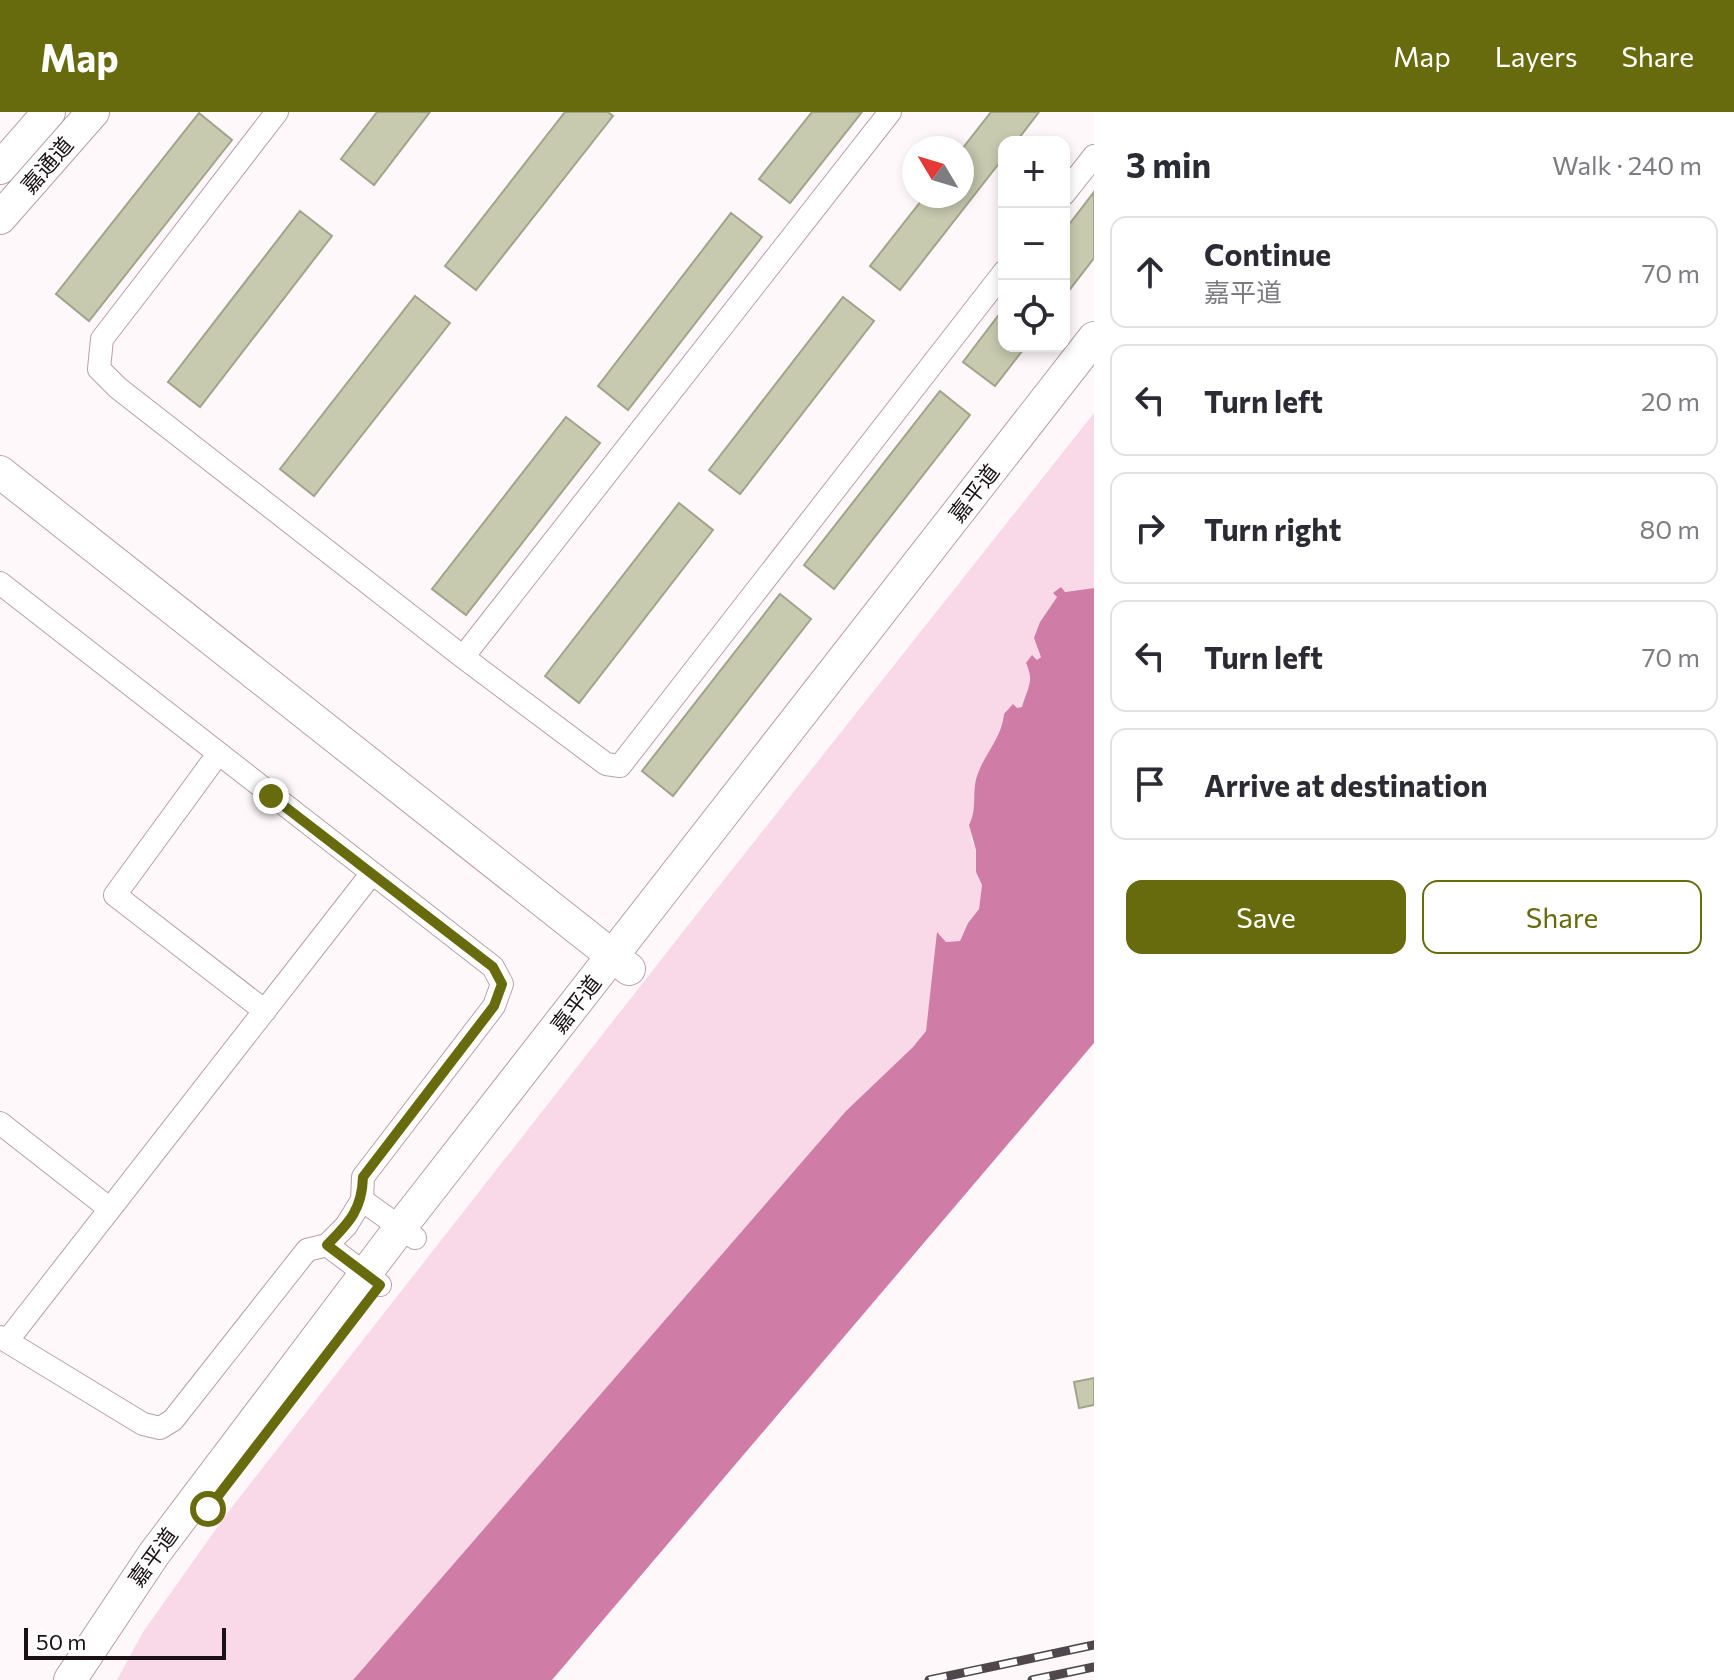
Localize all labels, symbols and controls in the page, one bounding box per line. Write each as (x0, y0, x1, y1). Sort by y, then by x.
text: Map (40, 33, 119, 80)
text: Map (1393, 39, 1451, 73)
text: Layers (1495, 39, 1577, 73)
text: Share (1621, 39, 1694, 73)
street label: 嘉通道 (15, 131, 78, 198)
north arrow (902, 136, 974, 208)
map controls (998, 136, 1070, 352)
button: + (998, 136, 1070, 208)
text: 3 min (1126, 143, 1211, 185)
text: Walk · 240 m (1552, 149, 1702, 180)
button: − (998, 208, 1070, 280)
text: Continue (1204, 235, 1331, 272)
icon: ahead (1128, 250, 1172, 294)
text: 70 m (1642, 257, 1700, 288)
text: 嘉平道 (1204, 276, 1282, 307)
button: locate (998, 280, 1070, 352)
icon: left (1128, 378, 1172, 422)
text: Turn left (1204, 382, 1323, 419)
text: 20 m (1641, 385, 1700, 416)
street label: 嘉平道 (943, 458, 1005, 527)
icon: right (1128, 506, 1172, 550)
text: Turn right (1204, 510, 1341, 547)
text: 80 m (1640, 513, 1700, 544)
icon: left (1128, 634, 1172, 678)
text: Turn left (1204, 638, 1323, 675)
text: 70 m (1642, 641, 1700, 672)
icon: arrive (1128, 762, 1172, 806)
text: Arrive at destination (1204, 766, 1488, 803)
route end (253, 778, 289, 814)
button: Save (1126, 880, 1406, 954)
button: Share (1422, 880, 1702, 954)
street label: 嘉平道 (545, 969, 607, 1038)
route start (190, 1491, 226, 1527)
street label: 嘉平道 (122, 1522, 183, 1591)
scale bar (24, 1624, 226, 1660)
text: 50 m (36, 1628, 86, 1655)

